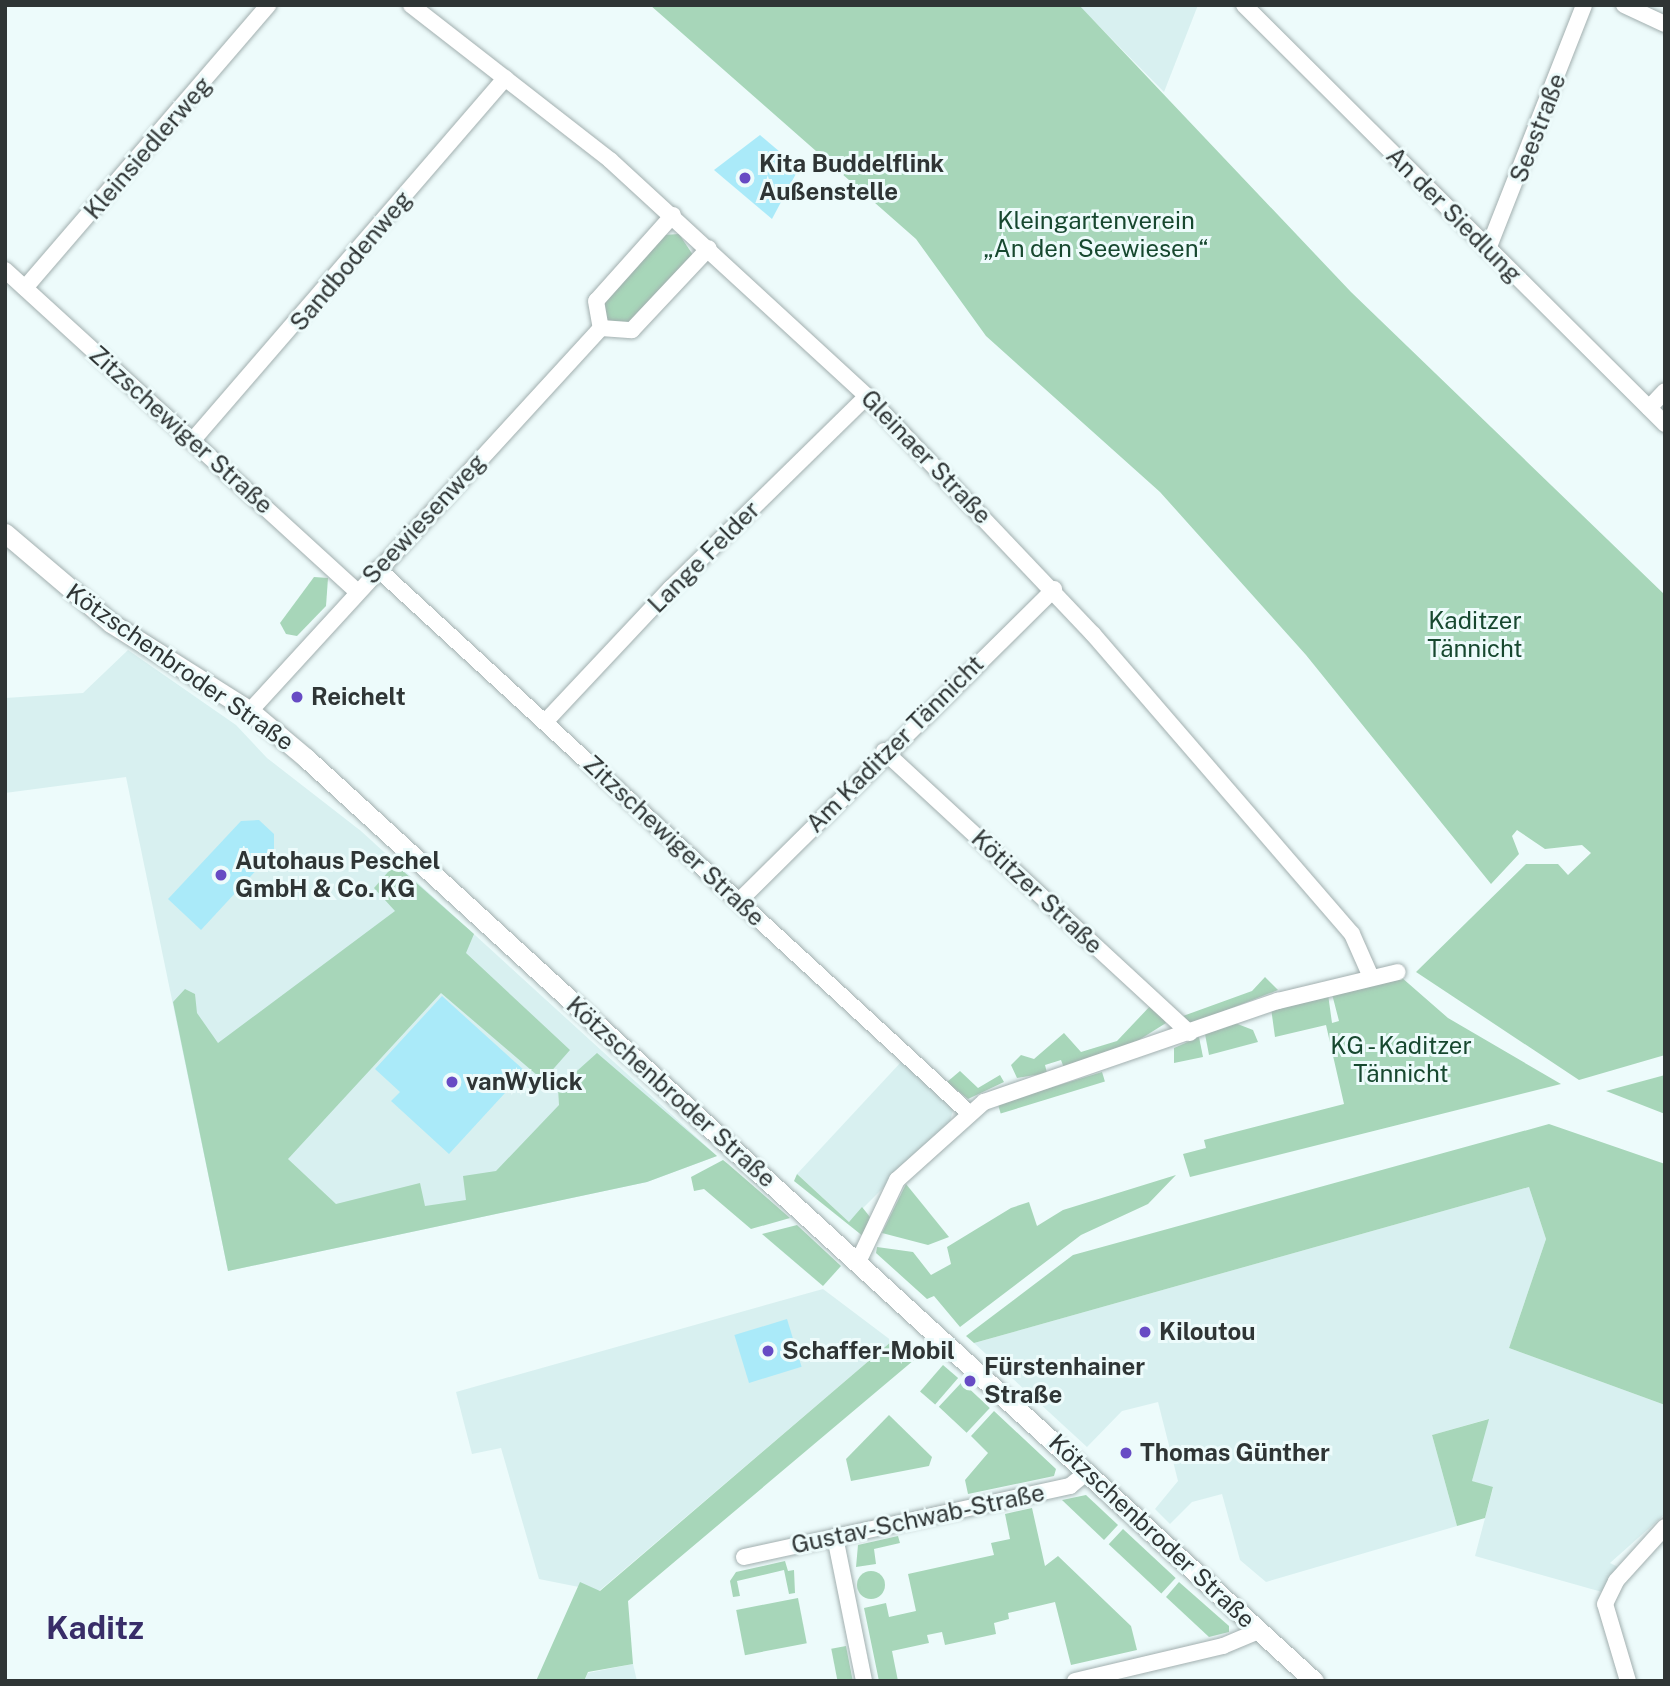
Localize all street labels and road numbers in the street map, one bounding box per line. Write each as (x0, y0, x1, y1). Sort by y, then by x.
street label: Seestraße (1504, 69, 1572, 187)
street label: Kleinsiedlerweg (78, 71, 218, 225)
street label: An der Siedlung (1380, 141, 1528, 289)
street label: Sandbodenweg (284, 185, 418, 337)
street label: Zitzschewiger Straße (83, 340, 279, 520)
street label: Gleinaer Straße (855, 384, 997, 530)
street label: Seewiesenweg (356, 448, 492, 590)
street label: Lange Felder (642, 495, 766, 619)
street label: Kötzschenbroder Straße (61, 577, 299, 757)
street label: Am Kaditzer Tännicht (801, 650, 989, 838)
street label: Zitzschewiger Straße (578, 750, 770, 932)
street label: Kötitzer Straße (966, 824, 1108, 960)
street label: Kötzschenbroder Straße (561, 991, 781, 1193)
street label: Kötzschenbroder Straße (1043, 1428, 1261, 1634)
street label: Gustav-Schwab-Straße (789, 1478, 1047, 1560)

